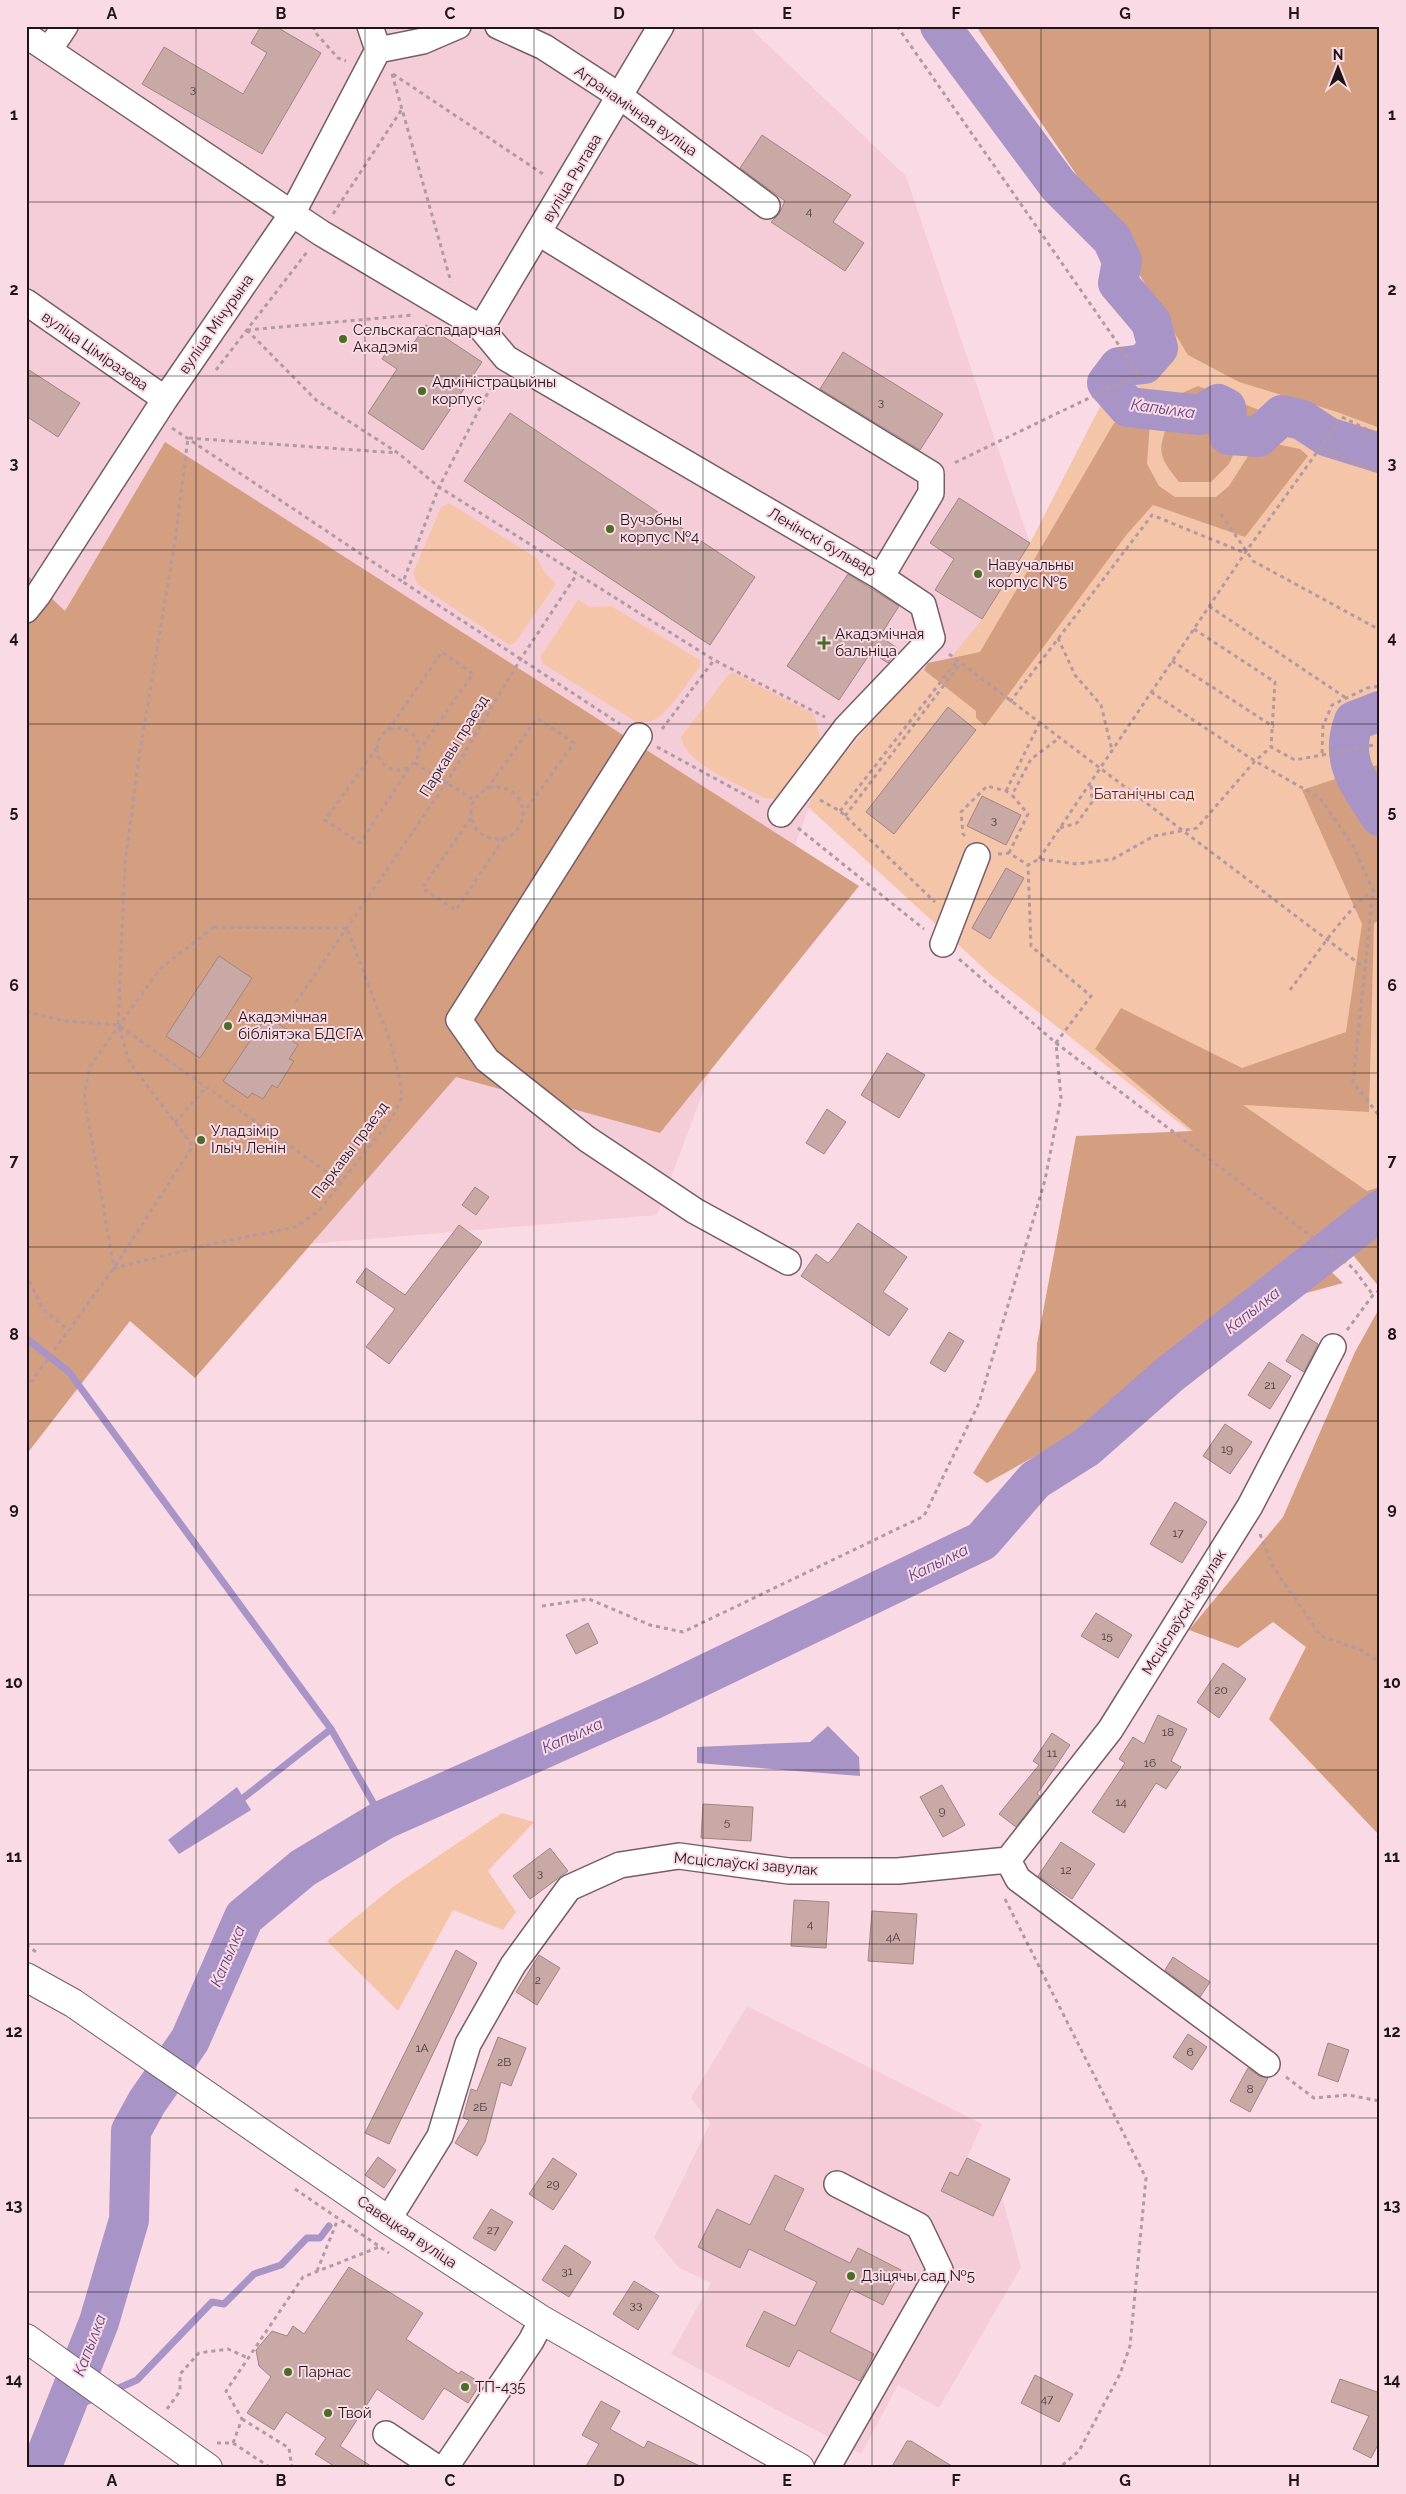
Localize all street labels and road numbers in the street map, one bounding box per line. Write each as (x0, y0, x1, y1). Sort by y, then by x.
street label: Агранамічная вуліца (571, 62, 701, 160)
street label: вуліца Рытава (539, 131, 605, 225)
street label: вуліца Мічурына (175, 271, 257, 377)
street label: вуліца Ціміразева (38, 307, 152, 395)
street label: Ленінскі бульвар (765, 504, 879, 580)
street label: Паркавы праезд (416, 692, 493, 800)
street label: Паркавы праезд (308, 1098, 392, 1202)
street label: Мсціслаўскі завулак (1138, 1546, 1230, 1678)
street label: Мсціслаўскі завулак (673, 1849, 819, 1879)
street label: Савецкая вуліца (354, 2192, 460, 2272)

